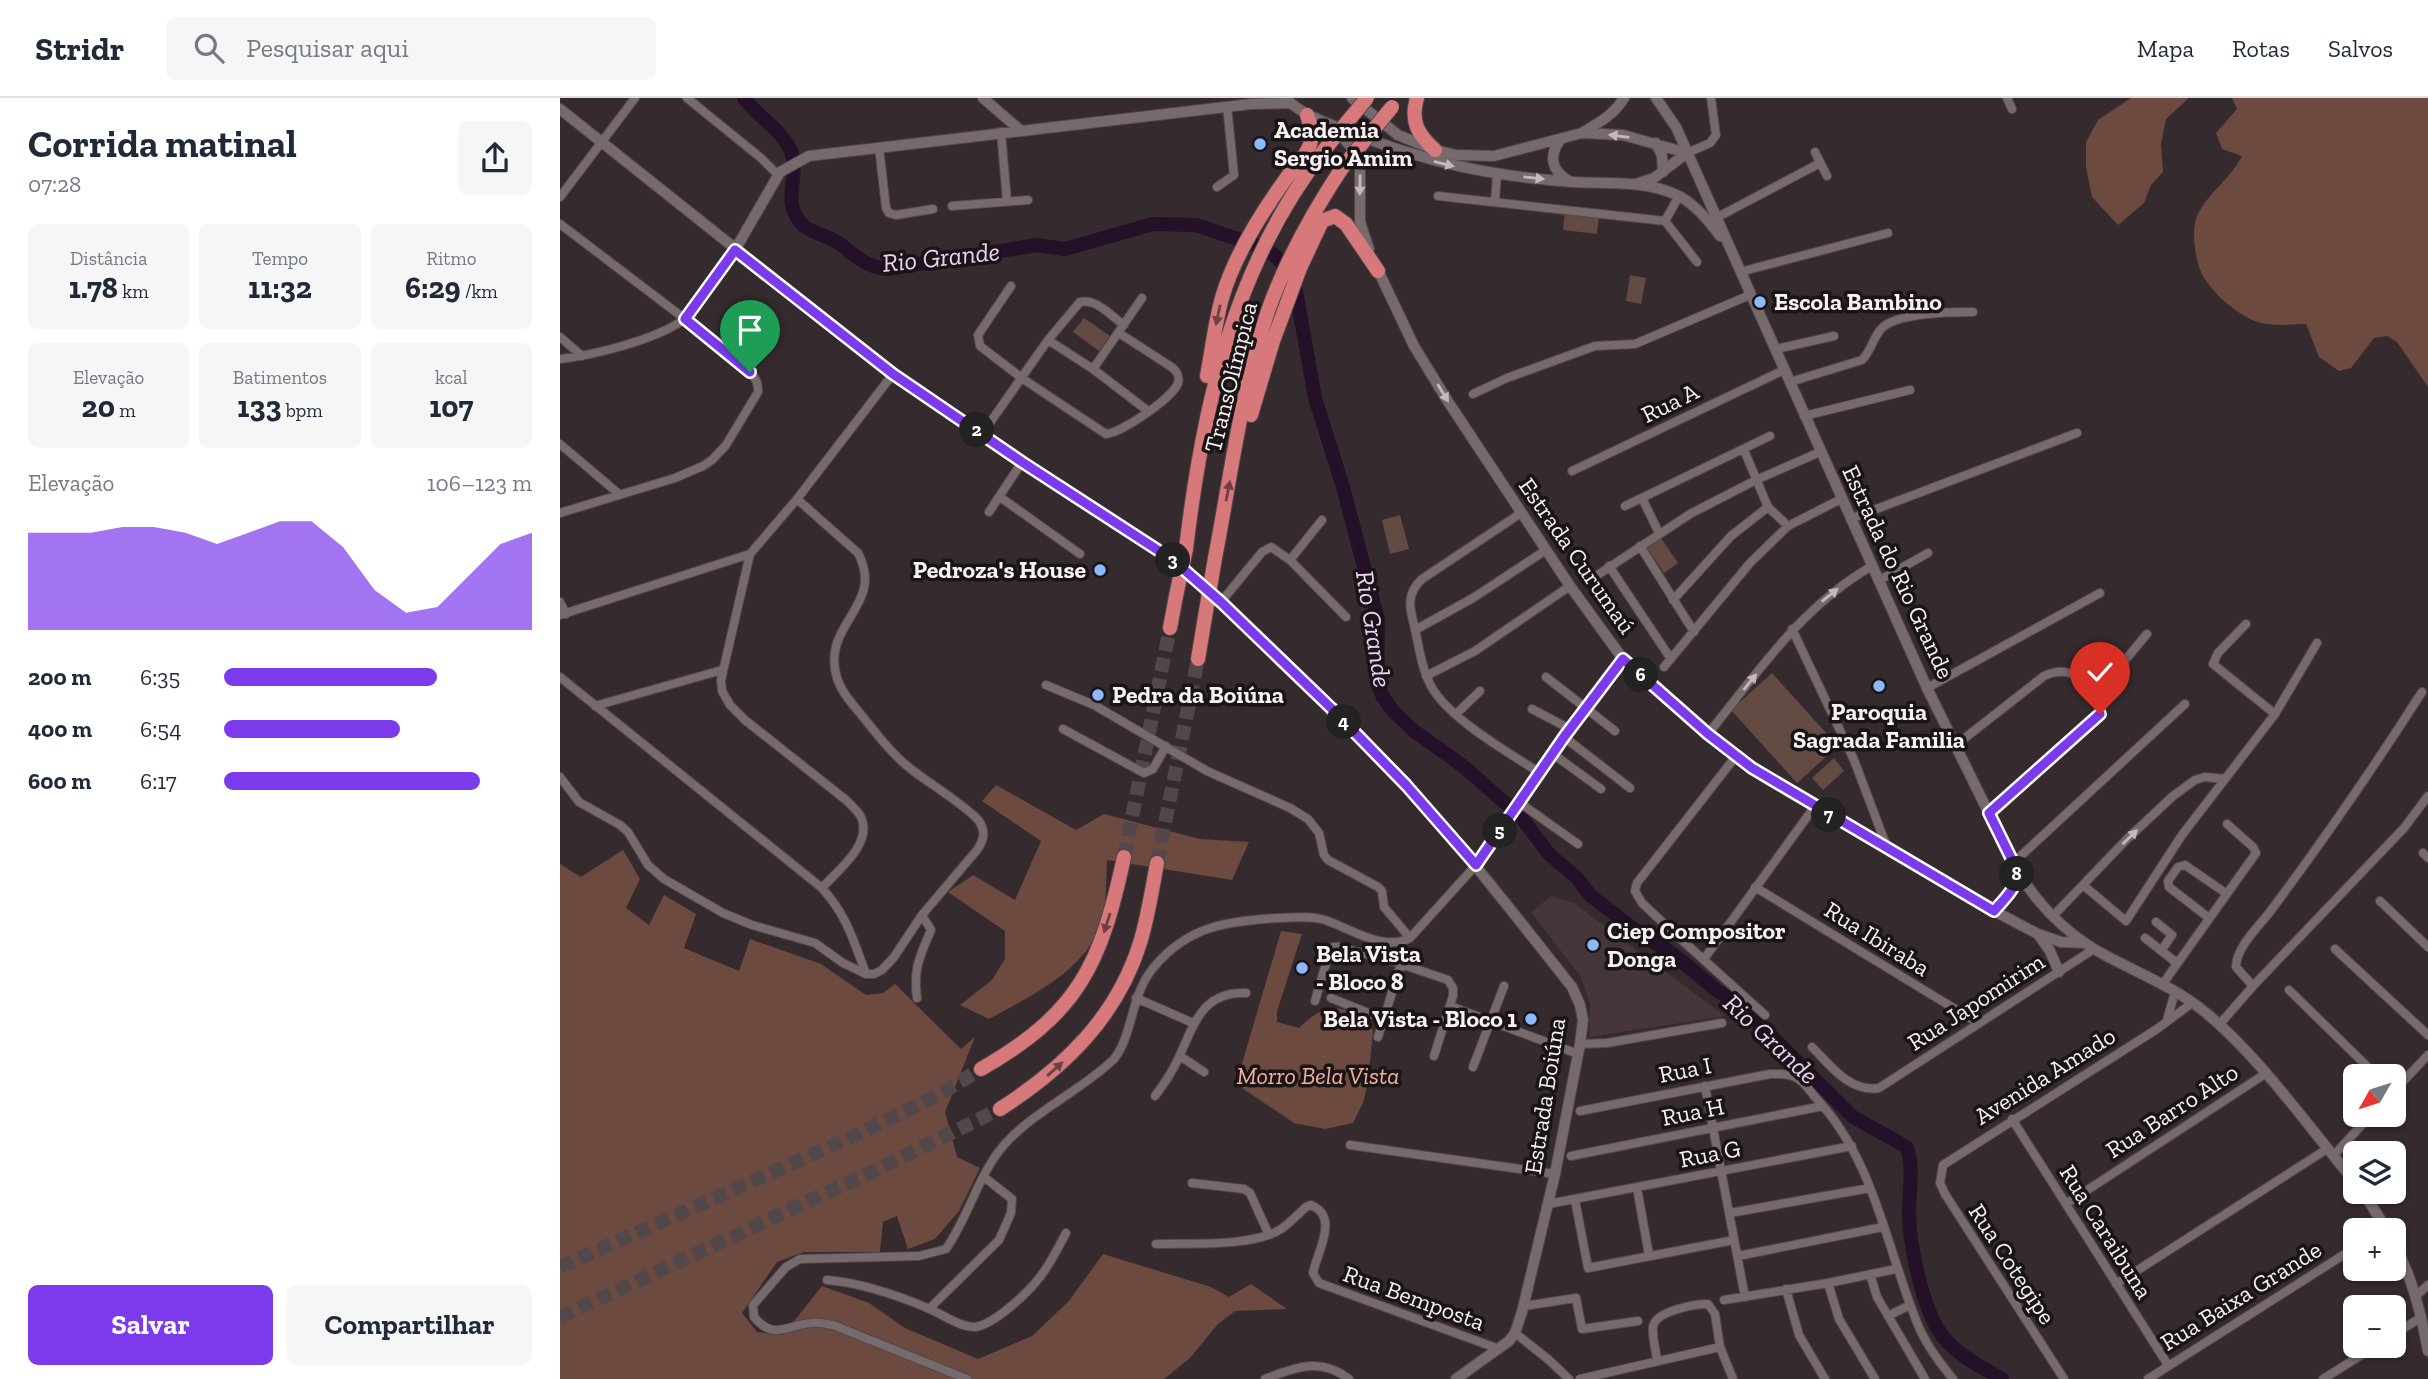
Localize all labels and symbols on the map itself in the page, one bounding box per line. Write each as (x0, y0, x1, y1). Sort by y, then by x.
place label: Academia Sergio Amim (1274, 115, 1412, 172)
one-way arrow (1608, 130, 1630, 141)
marker: Academia Sergio Amim (1252, 136, 1268, 152)
one-way arrow (1433, 159, 1455, 170)
one-way arrow (1524, 173, 1546, 184)
one-way arrow (1354, 175, 1365, 197)
water label: Rio Grande (881, 235, 1001, 279)
place label: Escola Bambino (1774, 287, 1942, 316)
marker: Escola Bambino (1752, 294, 1768, 310)
street label: TransOlímpica (1198, 298, 1263, 455)
pin (720, 300, 780, 372)
one-way arrow (1212, 304, 1223, 326)
street label: Rua A (1636, 376, 1704, 429)
one-way arrow (1436, 384, 1449, 403)
pin: 2 (960, 412, 994, 448)
street label: Estrada do Rio Grande (1836, 460, 1961, 683)
street label: Estrada Curumaú (1513, 472, 1642, 640)
one-way arrow (1222, 480, 1233, 502)
pin: 3 (1156, 542, 1190, 578)
place label: Pedroza's House (913, 555, 1086, 584)
marker: Pedroza's House (1092, 562, 1108, 578)
water label: Rio Grande (1349, 568, 1399, 690)
one-way arrow (1821, 588, 1838, 603)
pin (2070, 642, 2130, 714)
pin: 6 (1624, 658, 1658, 692)
one-way arrow (1743, 673, 1758, 691)
marker: Paroquia Sagrada Familia (1871, 678, 1887, 694)
place label: Pedra da Boiúna (1112, 680, 1284, 709)
marker: Pedra da Boiúna (1090, 687, 1106, 703)
place label: Paroquia Sagrada Familia (1793, 697, 1965, 754)
pin: 4 (1326, 704, 1362, 740)
pin: 7 (1812, 798, 1846, 832)
pin: 5 (1482, 814, 1518, 848)
one-way arrow (2121, 829, 2138, 845)
pin: 8 (2000, 856, 2034, 892)
street label: Rua Ibiraba (1819, 895, 1936, 983)
one-way arrow (1101, 913, 1112, 934)
place label: Ciep Compositor Donga (1607, 916, 1786, 973)
marker: Ciep Compositor Donga (1585, 937, 1601, 953)
place label: Bela Vista - Bloco 8 (1316, 939, 1421, 996)
street label: Rua Japomirim (1902, 946, 2050, 1057)
marker: Bela Vista - Bloco 8 (1294, 960, 1310, 976)
water label: Rio Grande (1717, 987, 1825, 1091)
place label: Bela Vista - Bloco 1 (1323, 1004, 1517, 1033)
marker: Bela Vista - Bloco 1 (1523, 1011, 1539, 1027)
street label: Estrada Boiúna (1518, 1015, 1571, 1176)
street label: Avenida Amado (1969, 1021, 2121, 1130)
street label: Rua I (1656, 1050, 1714, 1089)
street label: Rua Barro Alto (2100, 1057, 2243, 1164)
park label: Morro Bela Vista (1237, 1061, 1399, 1090)
one-way arrow (1047, 1062, 1064, 1077)
north arrow (2343, 1064, 2406, 1127)
street label: Rua H (1659, 1091, 1727, 1132)
street label: Rua G (1677, 1133, 1743, 1174)
street label: Rua Caraibuna (2054, 1159, 2159, 1304)
street label: Rua Cotegipe (1963, 1198, 2062, 1329)
street label: Rua Baixa Grande (2155, 1235, 2326, 1357)
street label: Rua Bemposta (1340, 1259, 1489, 1337)

